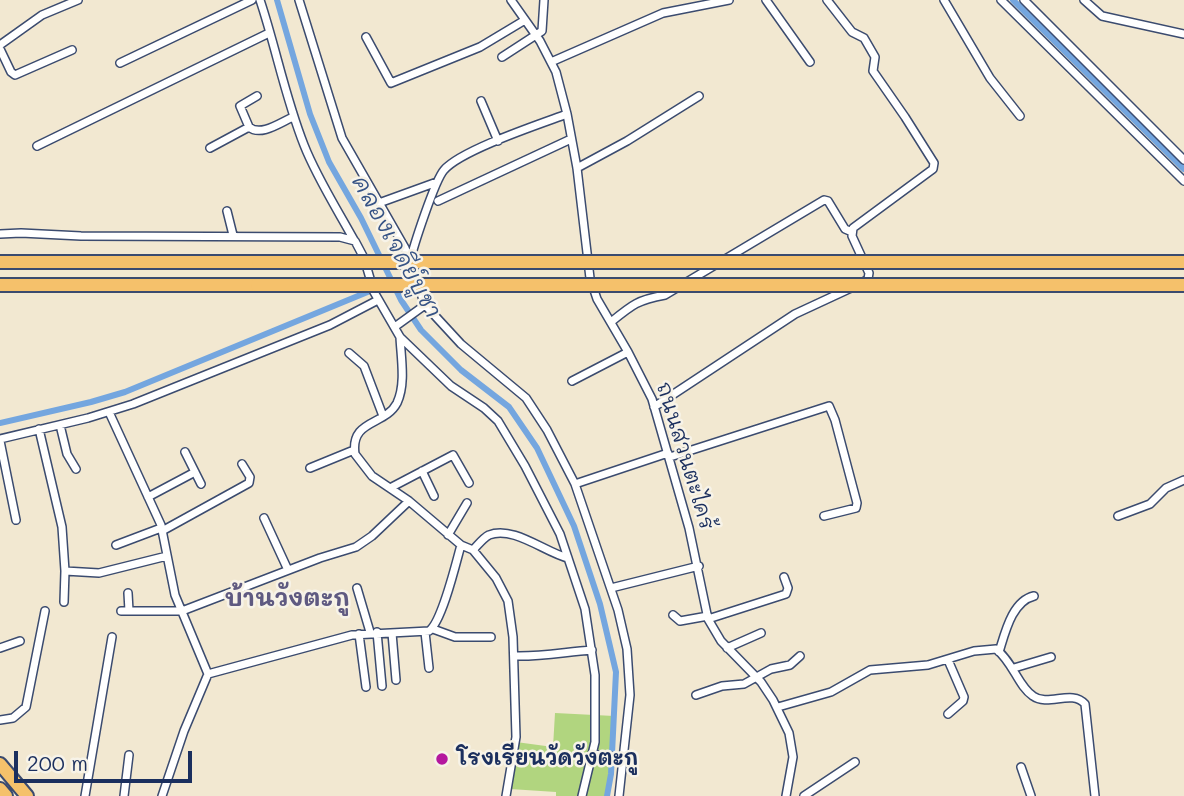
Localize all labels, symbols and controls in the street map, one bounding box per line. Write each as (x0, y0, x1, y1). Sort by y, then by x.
water label: คลองเจดีย์บูชา (345, 171, 447, 323)
street label: ถนนสวนตะไคร้ (650, 379, 720, 533)
district label: บ้านวังตะกู (224, 585, 350, 613)
scale bar (18, 736, 196, 780)
place label: โรงเรียนวัดวังตะกู (456, 746, 638, 772)
text: 200 m (27, 749, 88, 776)
marker: โรงเรียนวัดวังตะกู (434, 751, 450, 767)

